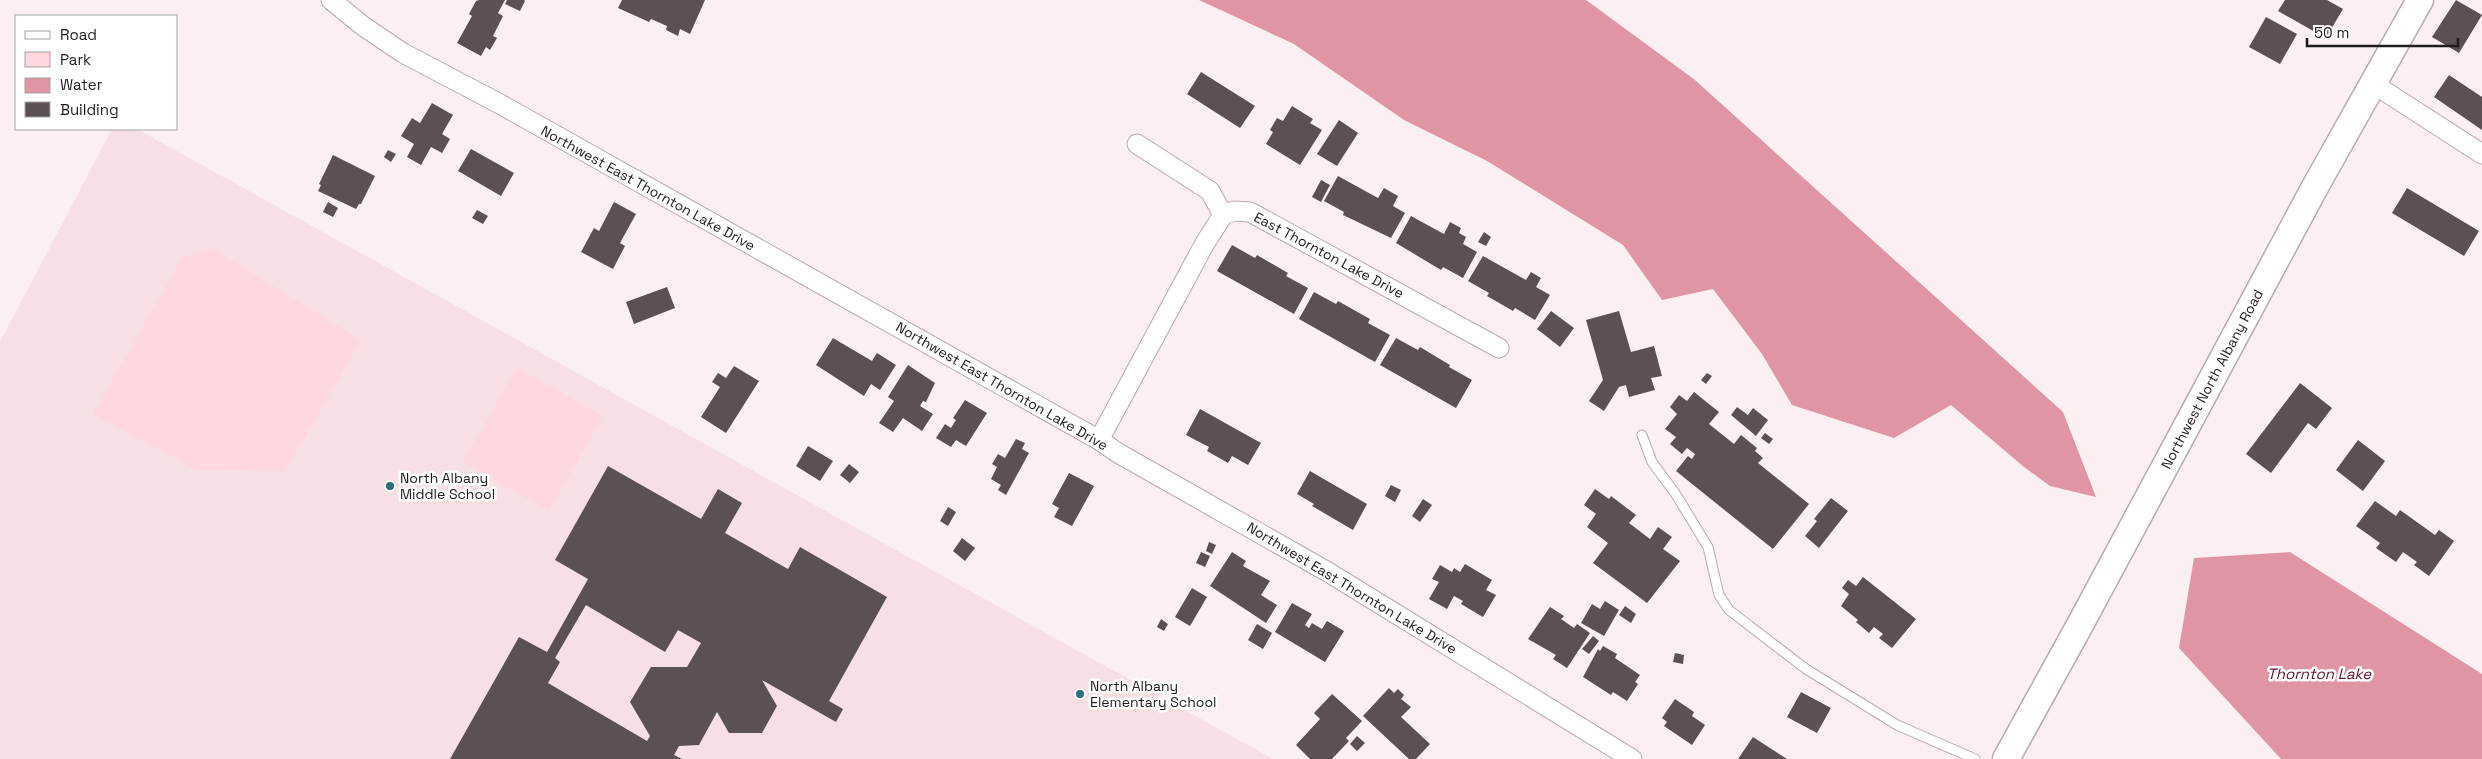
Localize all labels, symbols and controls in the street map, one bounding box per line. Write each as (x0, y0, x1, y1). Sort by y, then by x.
legend (15, 15, 178, 130)
scale bar (2307, 15, 2458, 47)
text: 50 m (2314, 23, 2349, 42)
text: Road (60, 25, 97, 44)
text: Park (60, 50, 91, 69)
text: Water (60, 75, 103, 94)
text: Building (60, 100, 119, 119)
street label: Northwest East Thornton Lake Drive (538, 121, 758, 255)
street label: East Thornton Lake Drive (1251, 208, 1407, 302)
street label: Northwest North Albany Road (2157, 286, 2267, 472)
street label: Northwest East Thornton Lake Drive (893, 318, 1111, 454)
place label: North Albany Middle School (400, 469, 495, 503)
marker: North Albany Middle School (384, 480, 396, 492)
street label: Northwest East Thornton Lake Drive (1244, 518, 1460, 658)
water label: Thornton Lake (2267, 664, 2372, 683)
place label: North Albany Elementary School (1090, 677, 1216, 711)
marker: North Albany Elementary School (1074, 688, 1086, 700)

